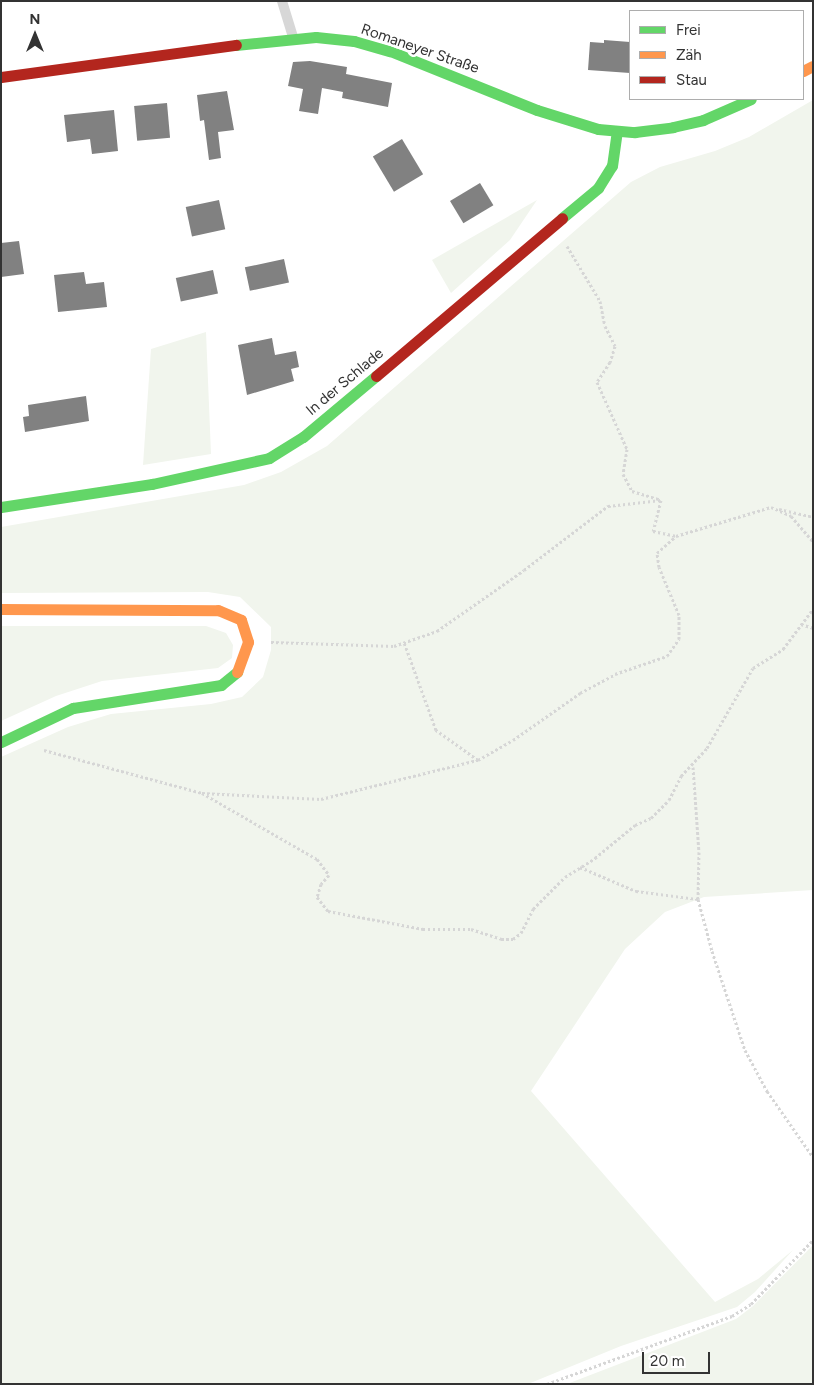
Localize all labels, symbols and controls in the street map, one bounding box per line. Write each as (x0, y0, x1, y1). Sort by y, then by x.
north arrow (10, 10, 60, 60)
legend (629, 10, 804, 100)
text: N (30, 11, 40, 28)
street label: Romaneyer Straße (359, 20, 481, 78)
text: Frei (676, 21, 701, 39)
text: Zäh (676, 46, 702, 64)
text: Stau (676, 71, 707, 89)
street label: In der Schlade (303, 344, 387, 420)
scale bar (644, 1342, 712, 1374)
text: 20 m (650, 1352, 684, 1370)

